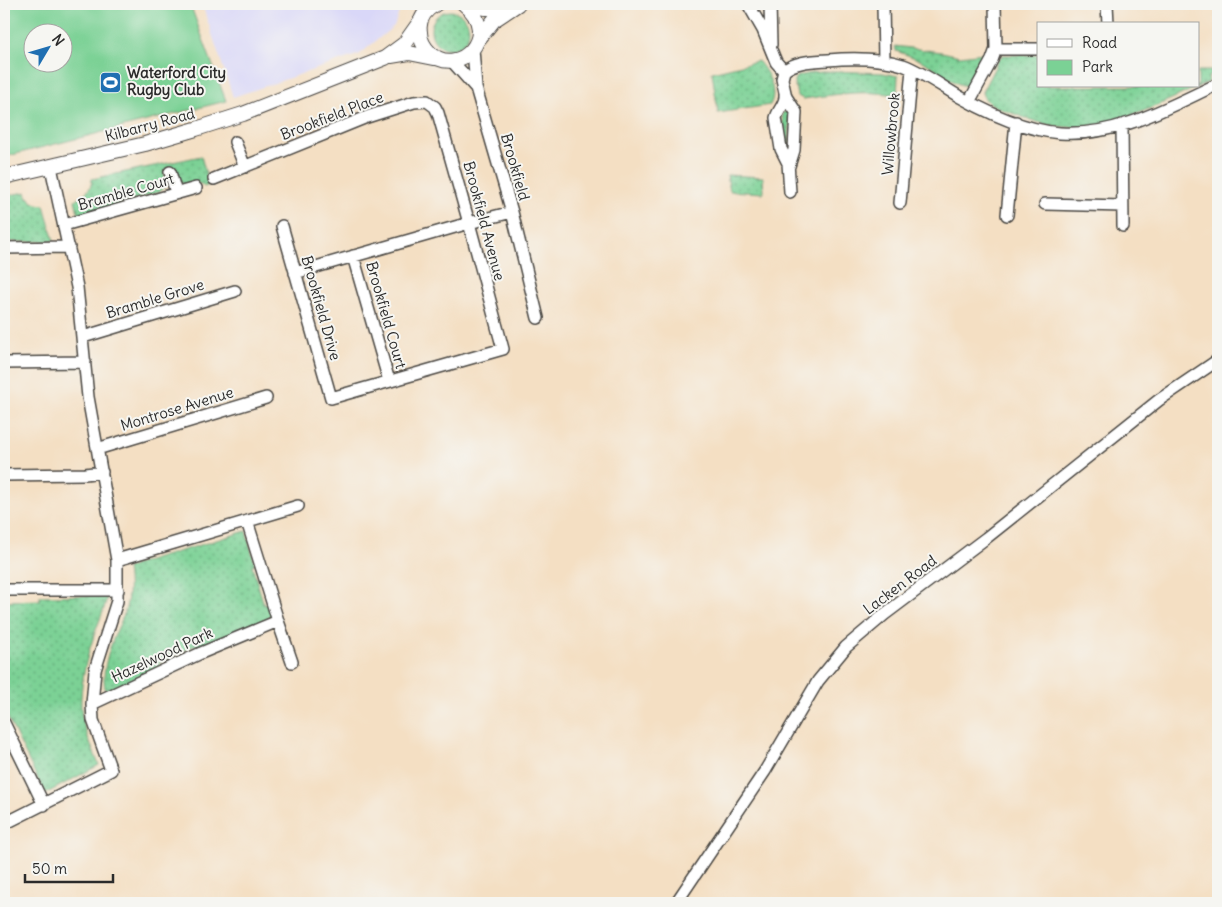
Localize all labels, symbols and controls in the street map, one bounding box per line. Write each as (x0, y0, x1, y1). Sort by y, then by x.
north arrow (22, 22, 72, 72)
legend (1037, 22, 1200, 88)
text: N (48, 31, 68, 49)
text: Road (1082, 33, 1117, 52)
text: Park (1082, 57, 1113, 76)
place label: Waterford City Rugby Club (127, 63, 226, 100)
sports icon: Waterford City Rugby Club (99, 70, 123, 94)
street label: Brookfield Place (278, 87, 386, 144)
street label: Willowbrook (877, 92, 904, 176)
street label: Kilbarry Road (103, 103, 197, 146)
street label: Brookfield (497, 131, 534, 203)
street label: Brookfield Avenue (459, 159, 510, 283)
street label: Bramble Court (76, 169, 176, 214)
street label: Brookfield Drive (297, 253, 345, 362)
street label: Brookfield Court (362, 259, 411, 371)
street label: Bramble Grove (104, 275, 206, 322)
street label: Montrose Avenue (118, 382, 236, 435)
street label: Lacken Road (859, 551, 940, 618)
street label: Hazelwood Park (108, 623, 216, 686)
scale bar (25, 852, 112, 884)
text: 50 m (32, 859, 67, 878)

